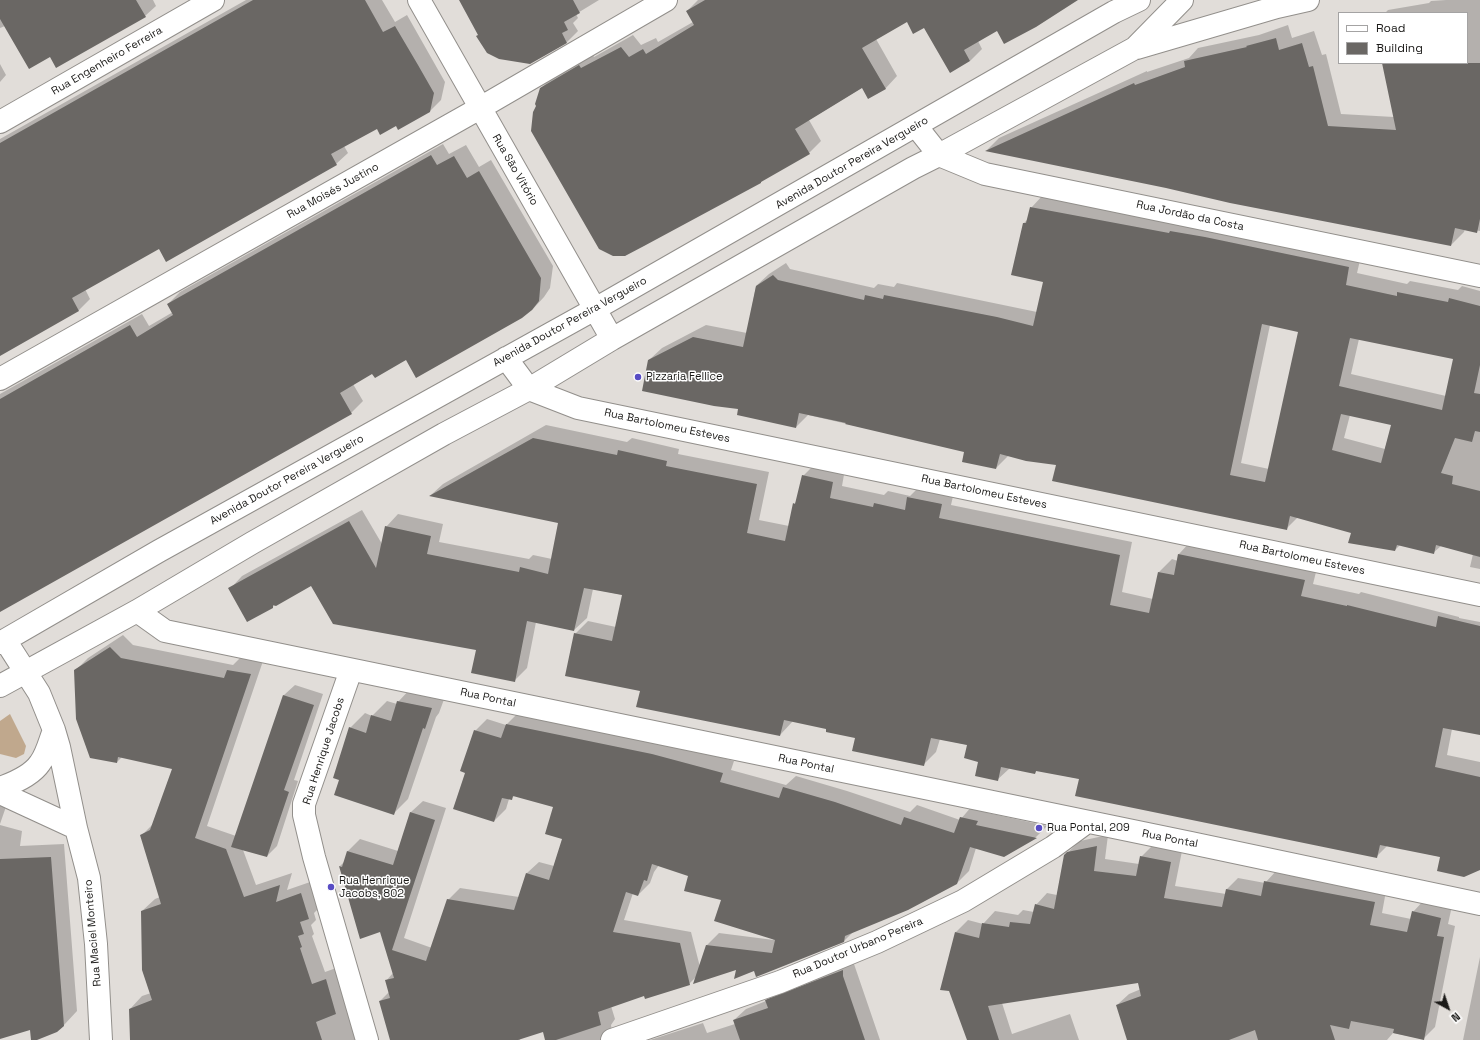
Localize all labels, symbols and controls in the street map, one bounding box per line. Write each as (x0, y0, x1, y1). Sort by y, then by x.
legend (1338, 12, 1468, 64)
text: Road (1376, 20, 1405, 36)
street label: Rua Engenheiro Ferreira (49, 24, 165, 98)
text: Building (1376, 40, 1423, 56)
street label: Avenida Doutor Pereira Vergueiro (773, 114, 931, 212)
street label: Rua São Vitório (489, 132, 541, 208)
street label: Rua Moisés Justino (285, 160, 381, 222)
street label: Rua Jordão da Costa (1135, 198, 1245, 234)
street label: Avenida Doutor Pereira Vergueiro (491, 274, 649, 370)
place label: Pizzaria Fellice (646, 370, 723, 384)
marker: Pizzaria Fellice (633, 372, 643, 382)
street label: Rua Bartolomeu Esteves (603, 406, 731, 446)
street label: Avenida Doutor Pereira Vergueiro (208, 432, 366, 528)
street label: Rua Bartolomeu Esteves (920, 472, 1048, 512)
street label: Rua Bartolomeu Esteves (1238, 538, 1366, 578)
street label: Rua Pontal (459, 686, 517, 710)
street label: Rua Henrique Jacobs (300, 696, 348, 806)
street label: Rua Pontal (777, 752, 835, 776)
place label: Rua Pontal, 209 (1047, 821, 1130, 835)
marker: Rua Pontal, 209 (1034, 823, 1044, 833)
street label: Rua Pontal (1141, 827, 1199, 851)
place label: Rua Henrique Jacobs, 802 (339, 874, 409, 900)
street label: Rua Maciel Monteiro (82, 879, 104, 987)
marker: Rua Henrique Jacobs, 802 (326, 882, 336, 892)
street label: Rua Doutor Urbano Pereira (791, 915, 925, 981)
north arrow (1428, 988, 1468, 1028)
text: N (1448, 1009, 1463, 1025)

